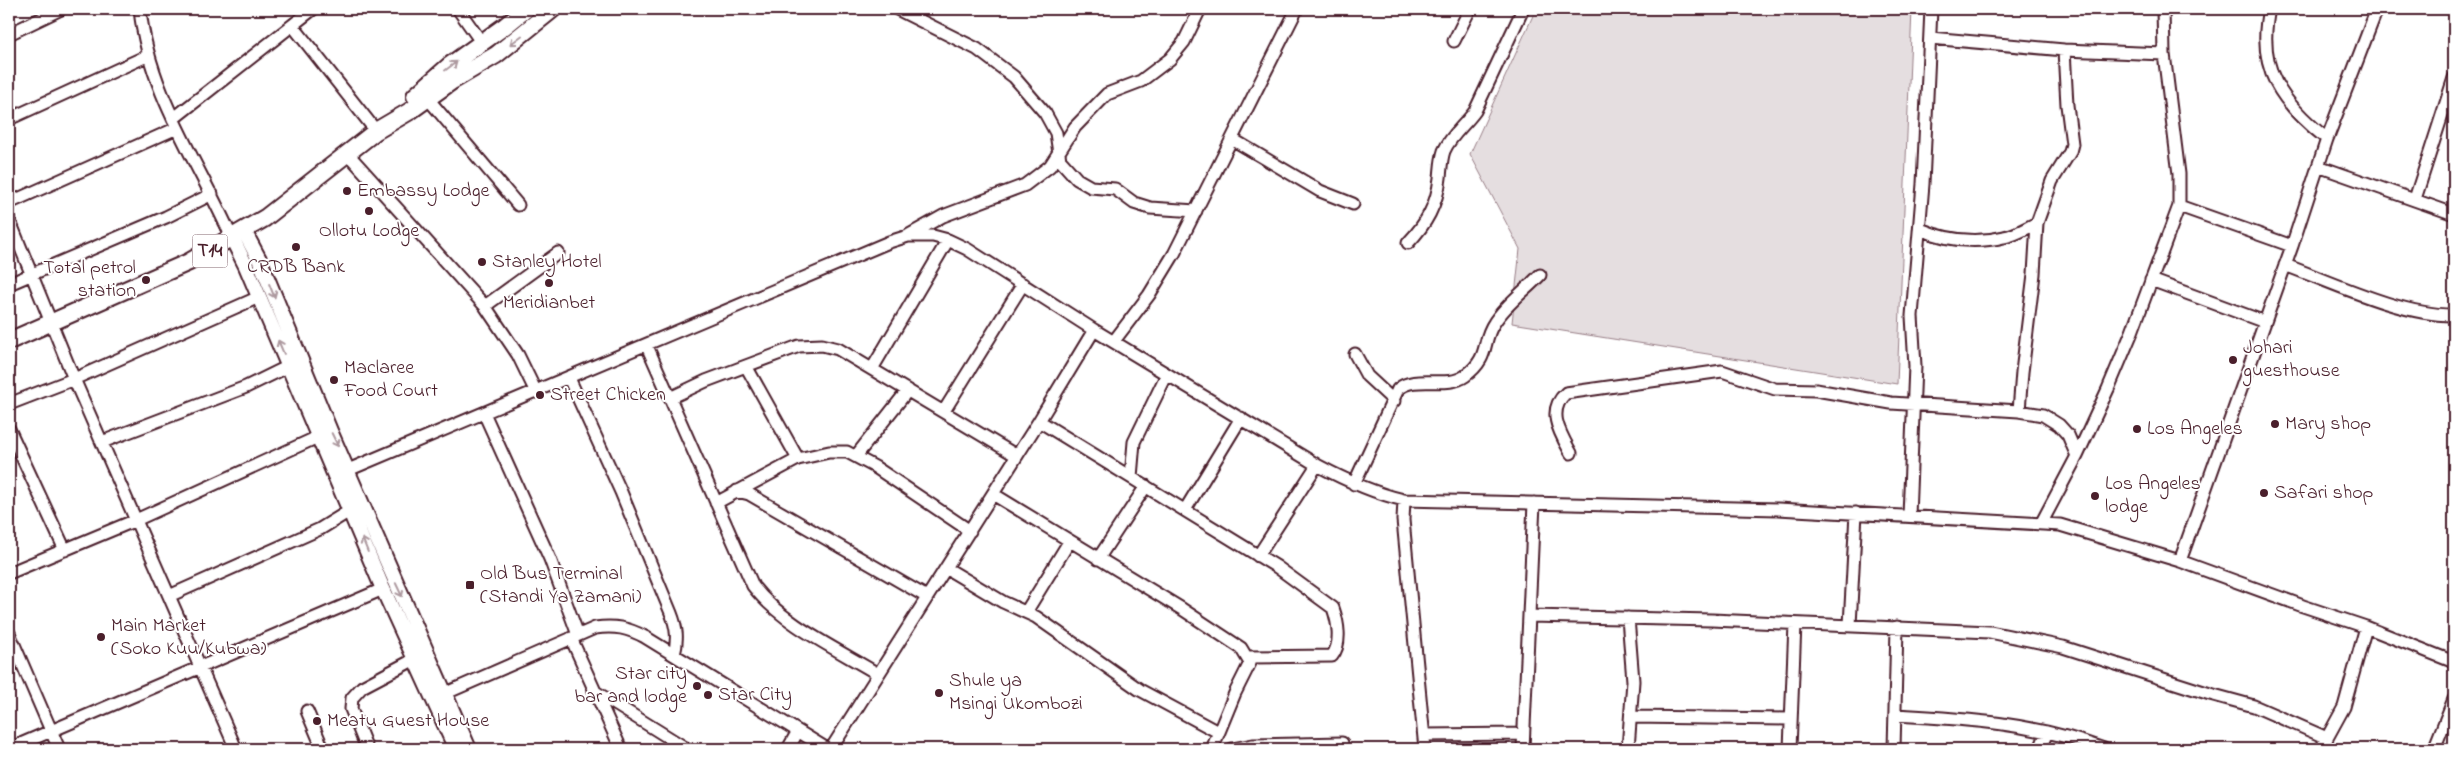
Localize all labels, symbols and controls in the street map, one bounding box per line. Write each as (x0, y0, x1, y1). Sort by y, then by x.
one-way arrow (510, 35, 523, 46)
one-way arrow (444, 61, 458, 71)
place label: Embassy Lodge (357, 177, 490, 207)
marker: Embassy Lodge (341, 185, 353, 197)
marker: Ollotu Lodge (363, 205, 375, 217)
place label: Ollotu Lodge (319, 217, 419, 247)
road number: T14 (192, 235, 228, 268)
marker: CRDB Bank (290, 241, 302, 253)
place label: Stanley Hotel (492, 248, 602, 277)
place label: CRDB Bank (247, 253, 345, 282)
place label: Total petrol station (43, 254, 136, 306)
marker: Stanley Hotel (476, 256, 488, 268)
marker: Total petrol station (140, 274, 152, 286)
marker: Meridianbet (543, 277, 555, 289)
one-way arrow (268, 283, 277, 298)
place label: Meridianbet (503, 289, 596, 318)
place label: Johari guesthouse (2242, 334, 2340, 387)
one-way arrow (275, 340, 285, 355)
place label: Maclaree Food Court (343, 354, 438, 406)
marker: Johari guesthouse (2227, 354, 2239, 366)
marker: Maclaree Food Court (328, 374, 340, 386)
place label: Street Chicken (550, 381, 666, 410)
marker: Street Chicken (534, 389, 546, 401)
place label: Mary shop (2285, 410, 2371, 439)
place label: Los Angeles (2147, 415, 2243, 445)
marker: Mary shop (2269, 418, 2281, 430)
marker: Los Angeles (2131, 423, 2143, 435)
one-way arrow (330, 433, 340, 448)
place label: Los Angeles lodge (2105, 470, 2201, 523)
place label: Safari shop (2274, 479, 2374, 508)
marker: Safari shop (2258, 487, 2270, 499)
marker: Los Angeles lodge (2089, 490, 2101, 502)
one-way arrow (360, 538, 370, 553)
place label: Old Bus Terminal (Standi Ya Zamani) (480, 560, 641, 612)
marker: Old Bus Terminal (Standi Ya Zamani) (464, 579, 476, 591)
one-way arrow (395, 582, 404, 597)
place label: Main Market (Soko Kuu/Kubwa) (111, 612, 266, 664)
marker: Main Market (Soko Kuu/Kubwa) (95, 631, 107, 643)
place label: Star city bar and lodge (575, 660, 687, 713)
place label: Shule ya Msingi Ukombozi (949, 667, 1083, 720)
marker: Star city bar and lodge (691, 680, 703, 692)
place label: Star City (718, 681, 792, 710)
marker: Shule ya Msingi Ukombozi (933, 687, 945, 699)
marker: Star City (702, 689, 714, 701)
place label: Meatu Guest House (327, 707, 489, 736)
marker: Meatu Guest House (311, 715, 323, 727)

